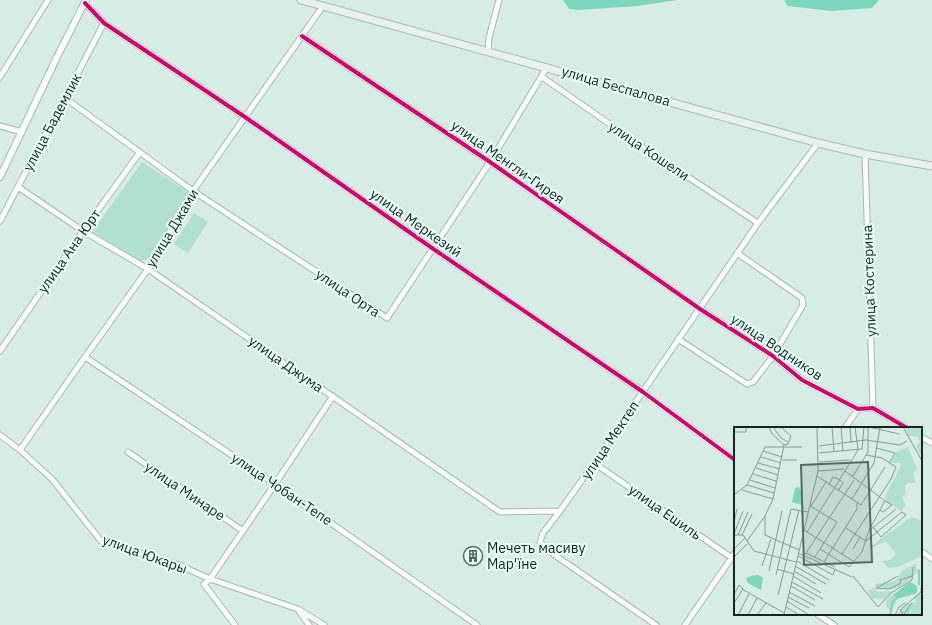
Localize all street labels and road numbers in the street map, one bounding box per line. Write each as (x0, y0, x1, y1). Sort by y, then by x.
street label: улица Беспалова (560, 62, 673, 110)
street label: улица Бадемлик (19, 70, 86, 174)
street label: улица Менгли-Гирея (448, 116, 568, 208)
street label: улица Кошели (605, 117, 693, 185)
street label: улица Меркезий (367, 185, 465, 261)
street label: улица Джами (142, 186, 202, 270)
street label: улица Ана Юрт (33, 205, 105, 296)
street label: улица Костерина (858, 224, 880, 337)
street label: улица Орта (312, 265, 384, 321)
street label: улица Водников (728, 310, 826, 384)
street label: улица Джума (245, 332, 327, 397)
street label: улица Мектеп (577, 397, 643, 483)
street label: улица Чобан-Тепе (228, 449, 336, 530)
street label: улица Минаре (141, 457, 229, 525)
street label: улица Ешиль (625, 480, 705, 544)
street label: улица Юкары (100, 530, 190, 578)

